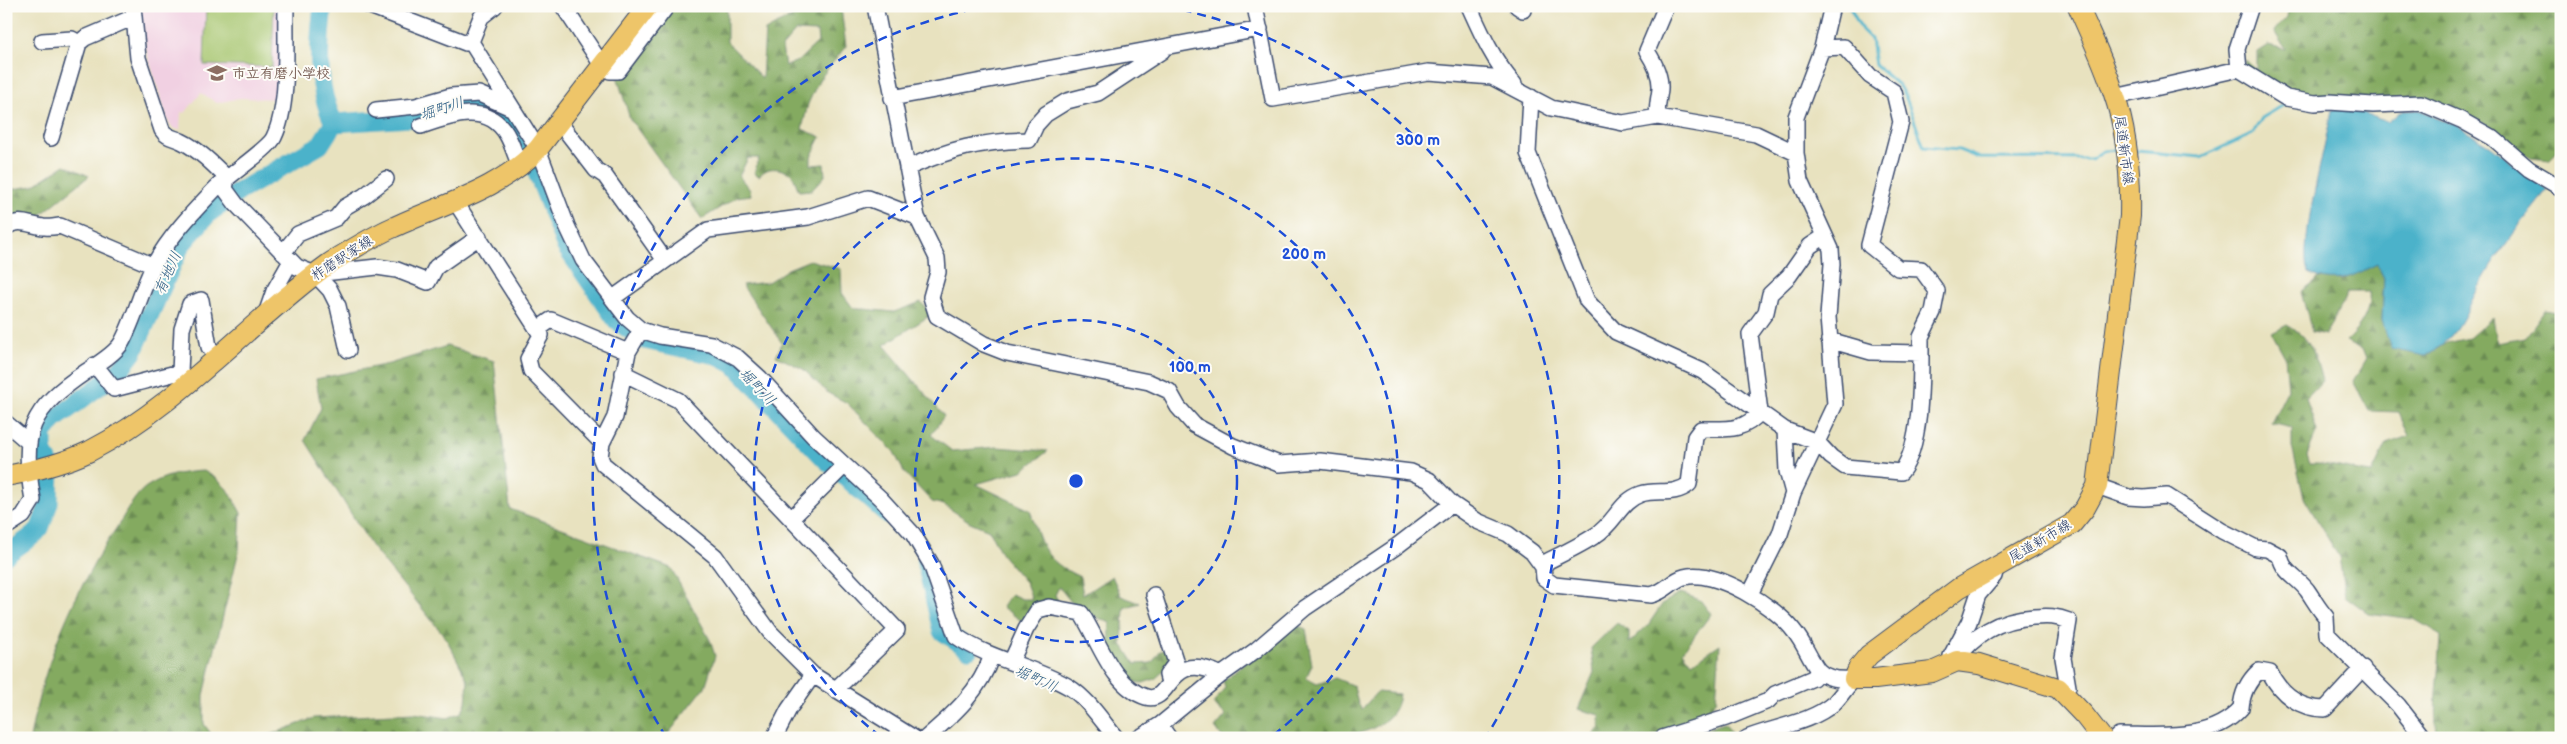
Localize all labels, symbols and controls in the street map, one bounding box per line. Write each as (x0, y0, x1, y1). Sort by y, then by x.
school or university icon: 市立有磨小学校 (206, 62, 228, 84)
place label: 市立有磨小学校 (232, 65, 330, 82)
water label: 堀町川 (418, 93, 466, 125)
street label: 尾道新市線 (2111, 114, 2137, 186)
text: 300 m (1396, 131, 1440, 150)
street label: 柞磨駅家線 (308, 232, 376, 284)
text: 200 m (1282, 245, 1326, 264)
water label: 有地川 (150, 249, 186, 297)
text: 100 m (1169, 358, 1211, 377)
water label: 堀町川 (735, 364, 779, 410)
centre of rings (1067, 472, 1085, 490)
street label: 尾道新市線 (2006, 516, 2074, 566)
water label: 堀町川 (1012, 661, 1060, 697)

